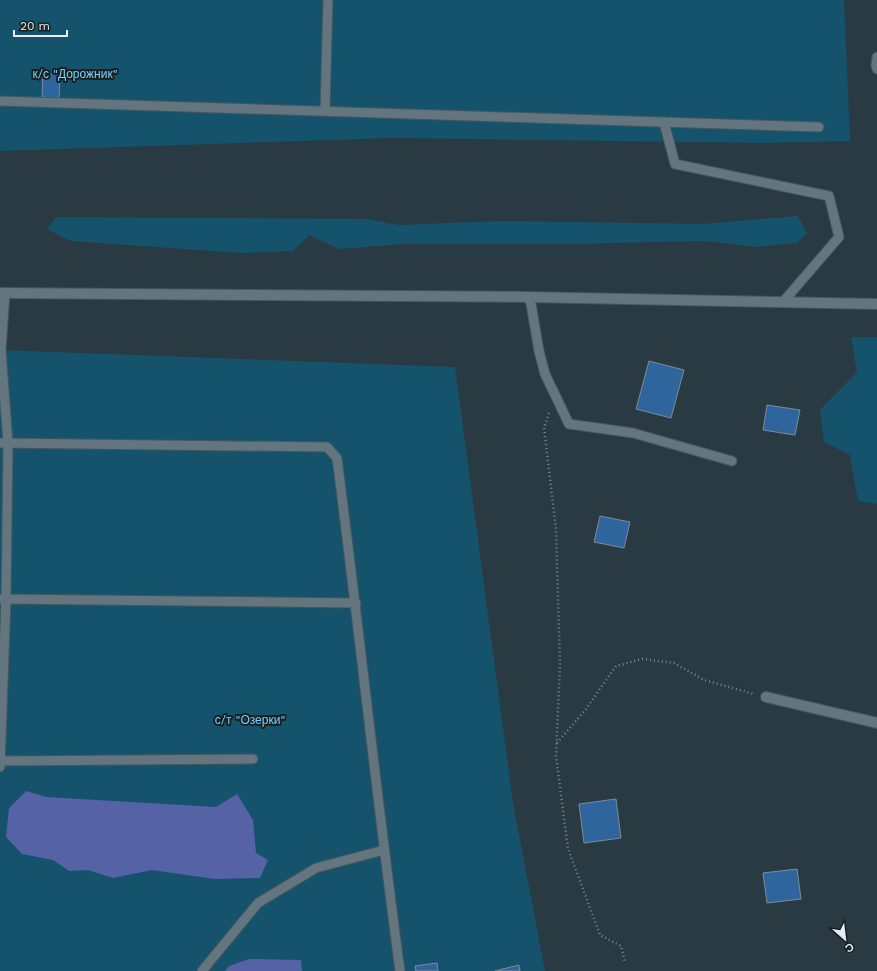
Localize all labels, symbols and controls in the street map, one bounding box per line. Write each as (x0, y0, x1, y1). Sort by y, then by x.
scale bar (14, 12, 67, 38)
text: 20 m (20, 19, 50, 33)
park label: к/с "Дорожник" (32, 67, 118, 81)
park label: с/т "Озерки" (215, 713, 285, 727)
north arrow (825, 919, 865, 959)
text: С (843, 940, 856, 955)

